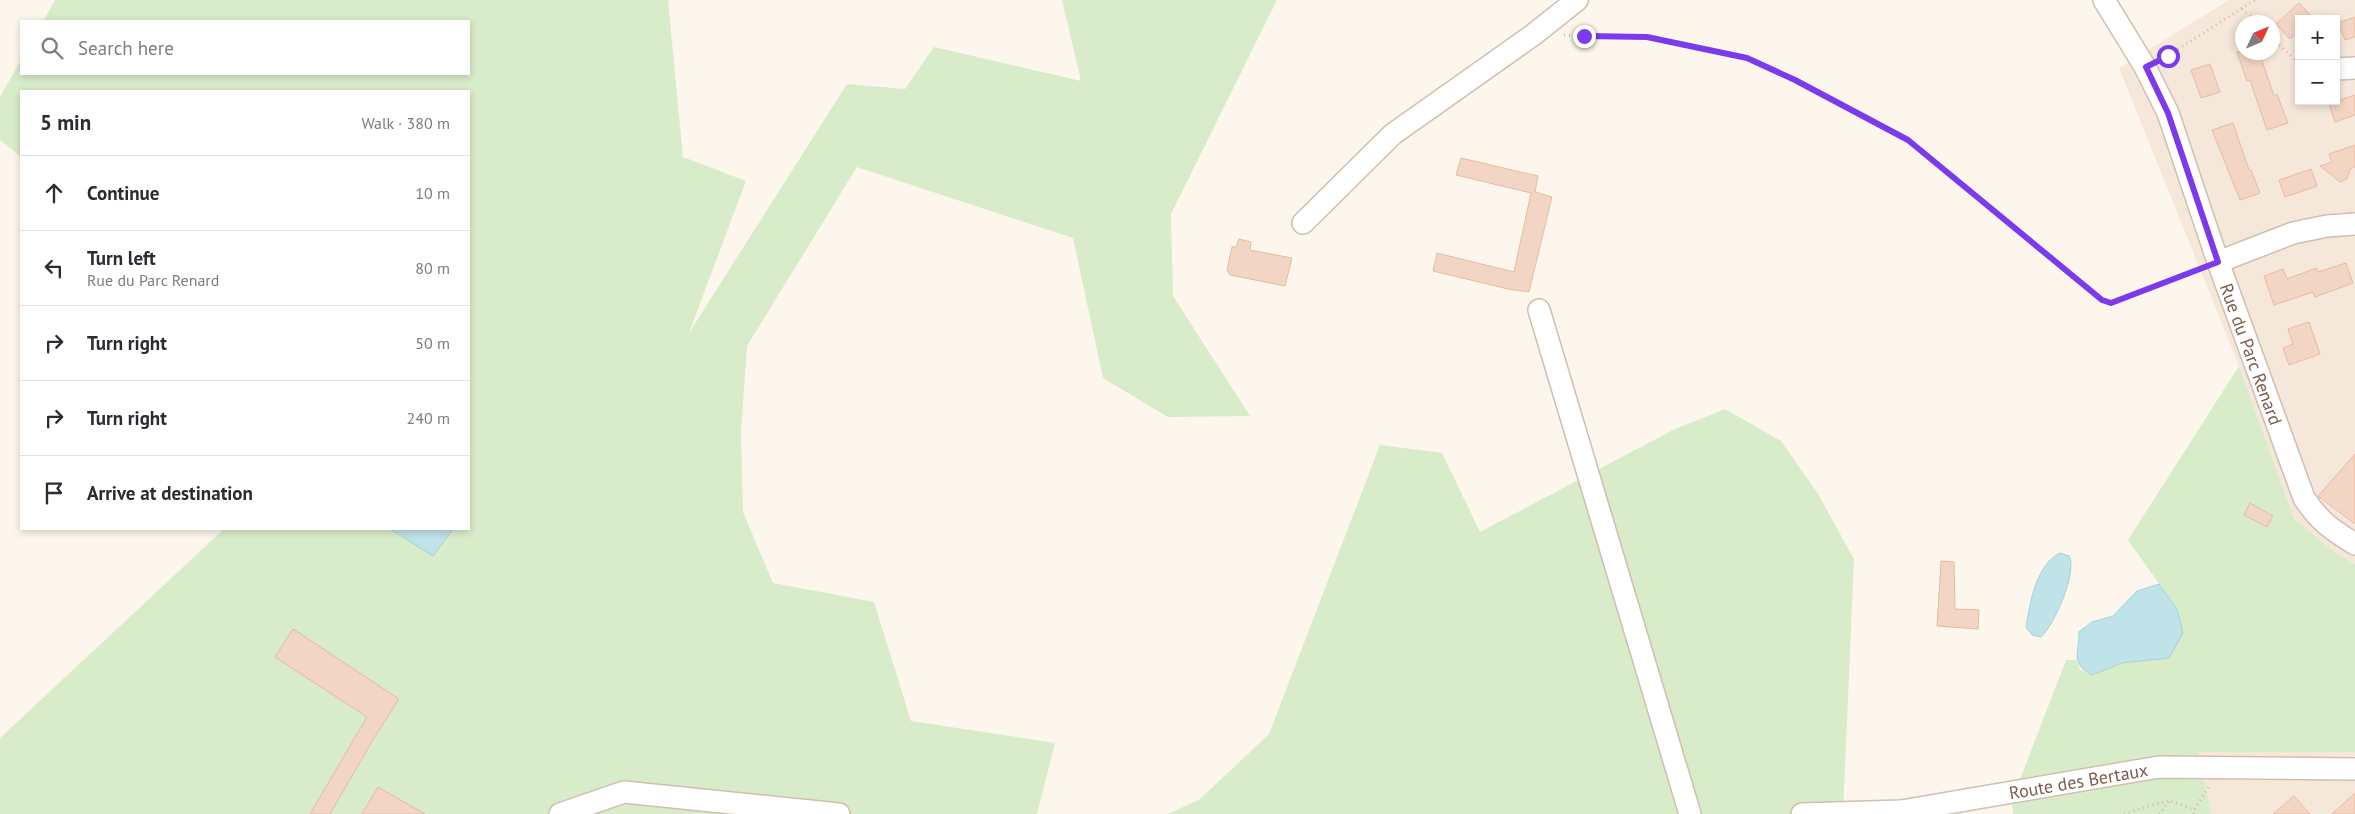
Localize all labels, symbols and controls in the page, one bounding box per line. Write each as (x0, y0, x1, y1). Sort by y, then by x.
north arrow (2235, 15, 2280, 60)
map controls (2295, 15, 2340, 105)
button: + (2295, 15, 2340, 60)
search box (20, 20, 470, 75)
route end (1573, 25, 1596, 48)
icon: search (38, 34, 66, 62)
text: Search here (78, 36, 174, 60)
route start (2157, 45, 2180, 68)
button: − (2295, 60, 2340, 105)
text: 5 min (40, 109, 91, 136)
text: Walk · 380 m (361, 113, 450, 133)
icon: ahead (40, 179, 68, 207)
text: Continue (87, 181, 159, 205)
text: 10 m (415, 183, 450, 203)
text: Turn left (87, 246, 156, 270)
icon: left (40, 254, 68, 282)
text: 80 m (415, 258, 450, 278)
text: Rue du Parc Renard (87, 270, 219, 290)
street label: Rue du Parc Renard (2215, 280, 2288, 428)
icon: right (40, 329, 68, 357)
text: Turn right (87, 331, 167, 355)
text: 50 m (415, 333, 450, 353)
icon: right (40, 404, 68, 432)
text: Turn right (87, 406, 167, 430)
text: 240 m (407, 408, 450, 428)
icon: arrive (40, 479, 68, 507)
text: Arrive at destination (87, 481, 253, 505)
street label: Route des Bertaux (2007, 758, 2150, 804)

